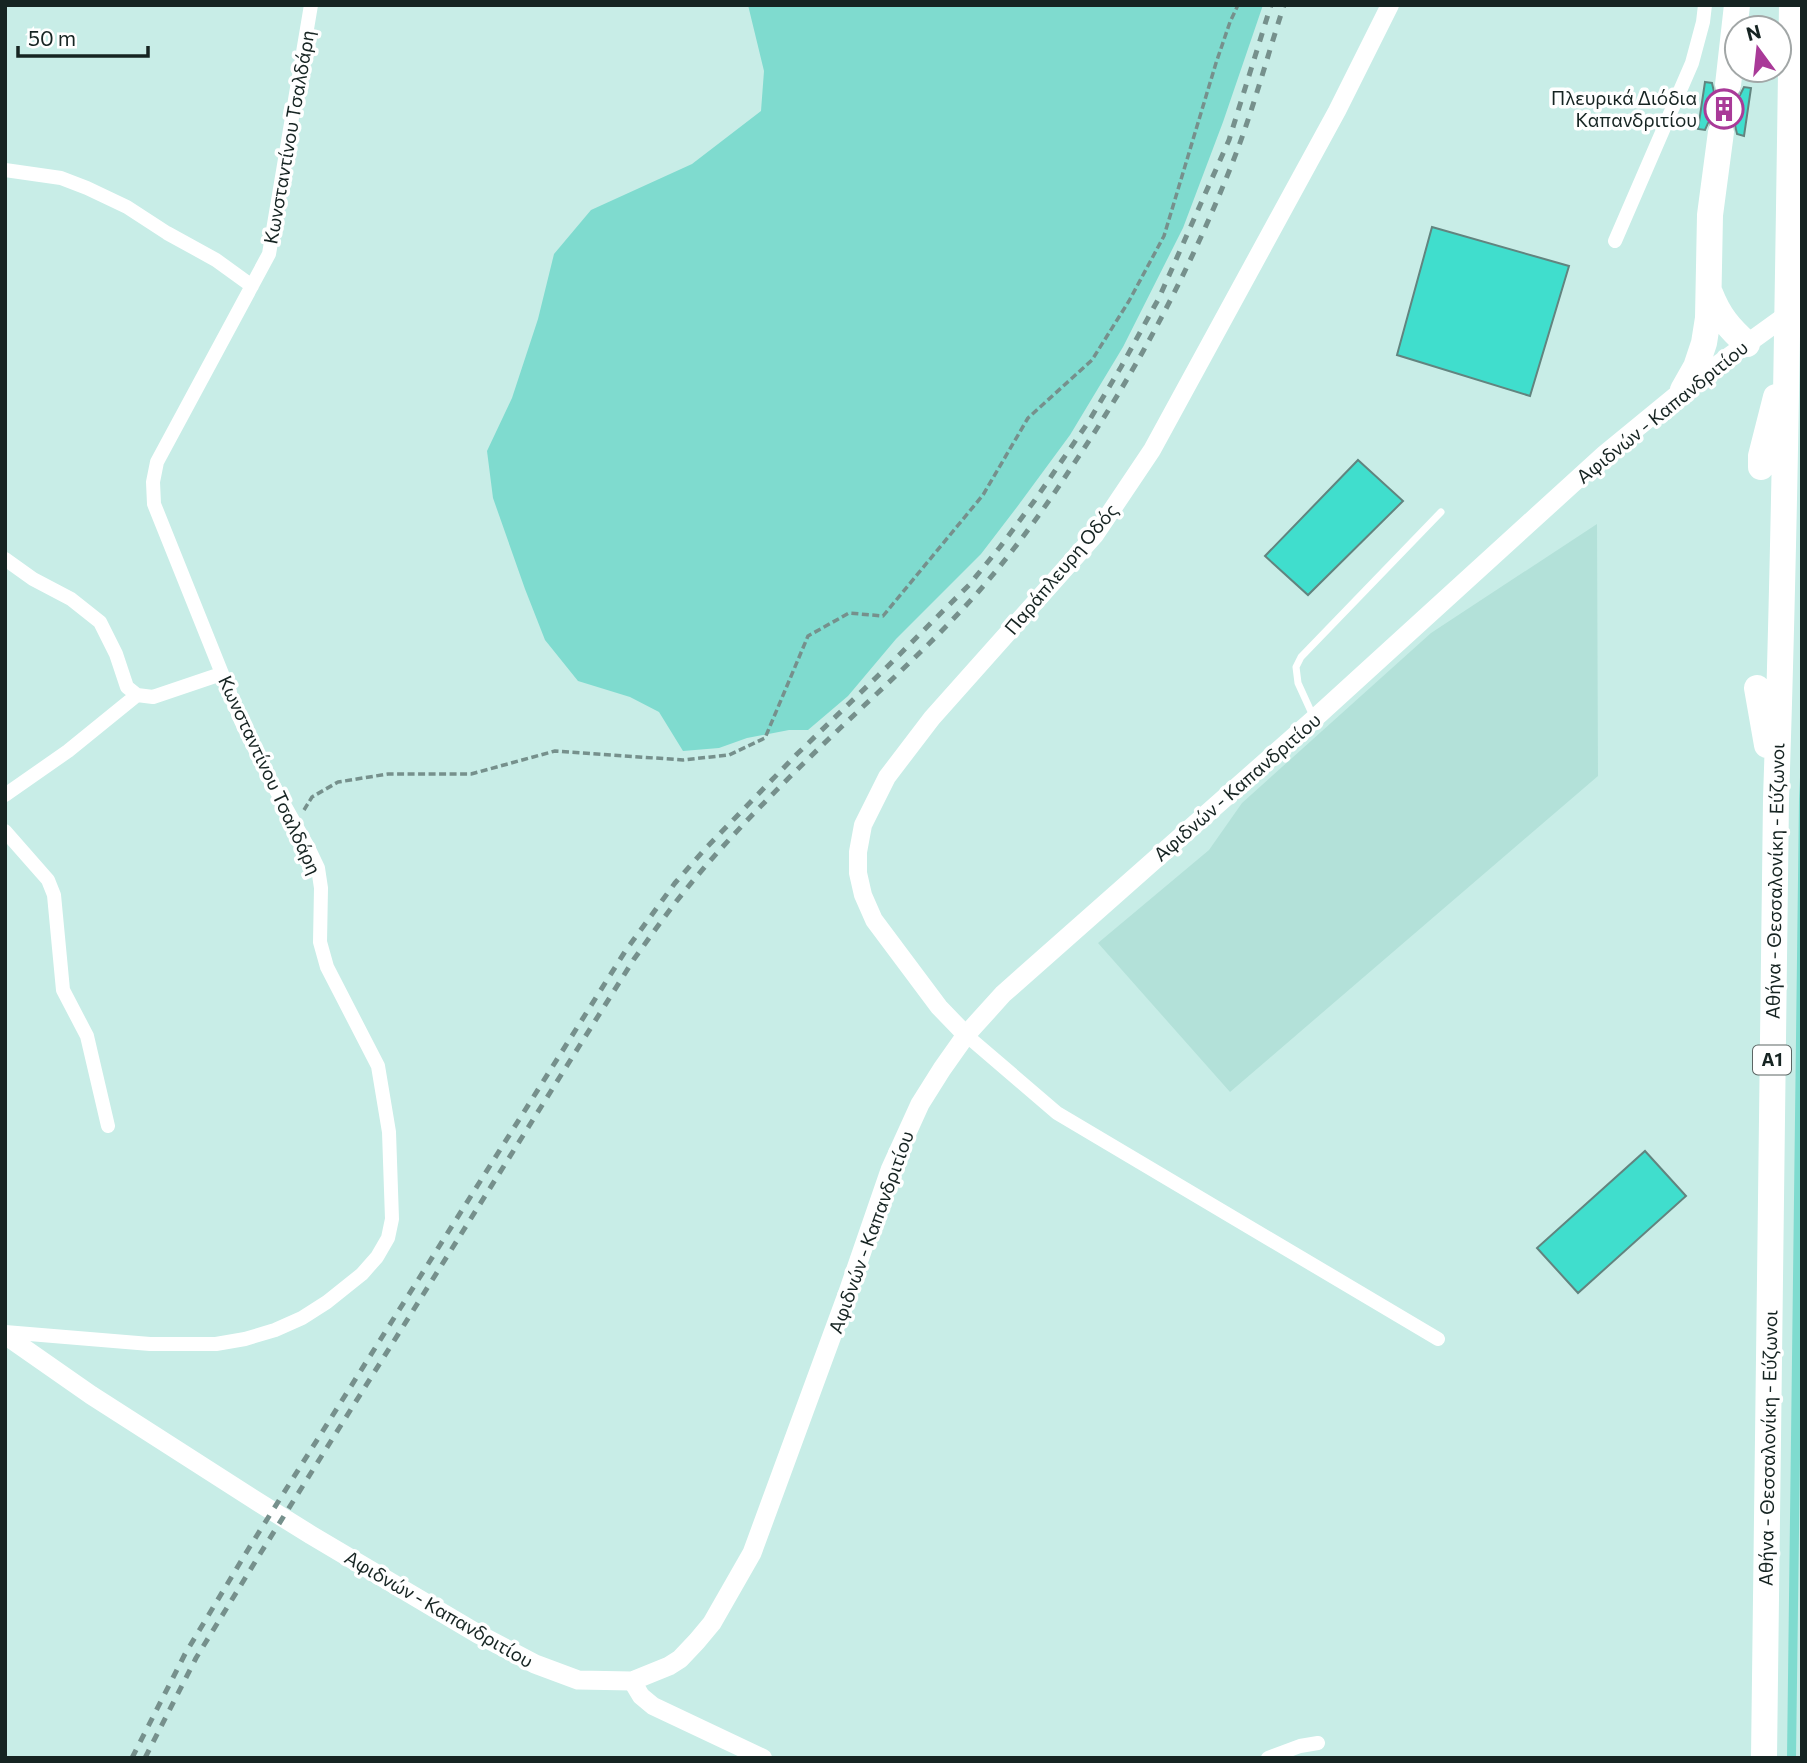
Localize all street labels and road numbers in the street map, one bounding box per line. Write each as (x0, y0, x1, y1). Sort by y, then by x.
street label: Κωνσταντίνου Τσαλδάρη (258, 28, 319, 246)
street label: Αφιδνών - Καπανδριτίου (1571, 335, 1752, 488)
street label: Παράπλευρη Οδός (999, 499, 1122, 639)
street label: Κωνσταντίνου Τσαλδάρη (214, 672, 327, 878)
street label: Αφιδνών - Καπανδριτίου (1148, 708, 1325, 865)
street label: Αθήνα - Θεσσαλονίκη - Εύζωνοι (1761, 743, 1788, 1019)
road number: Α1 (1753, 1045, 1791, 1074)
street label: Αφιδνών - Καπανδριτίου (823, 1127, 918, 1336)
street label: Αθήνα - Θεσσαλονίκη - Εύζωνοι (1754, 1310, 1781, 1586)
street label: Αφιδνών - Καπανδριτίου (341, 1545, 538, 1672)

